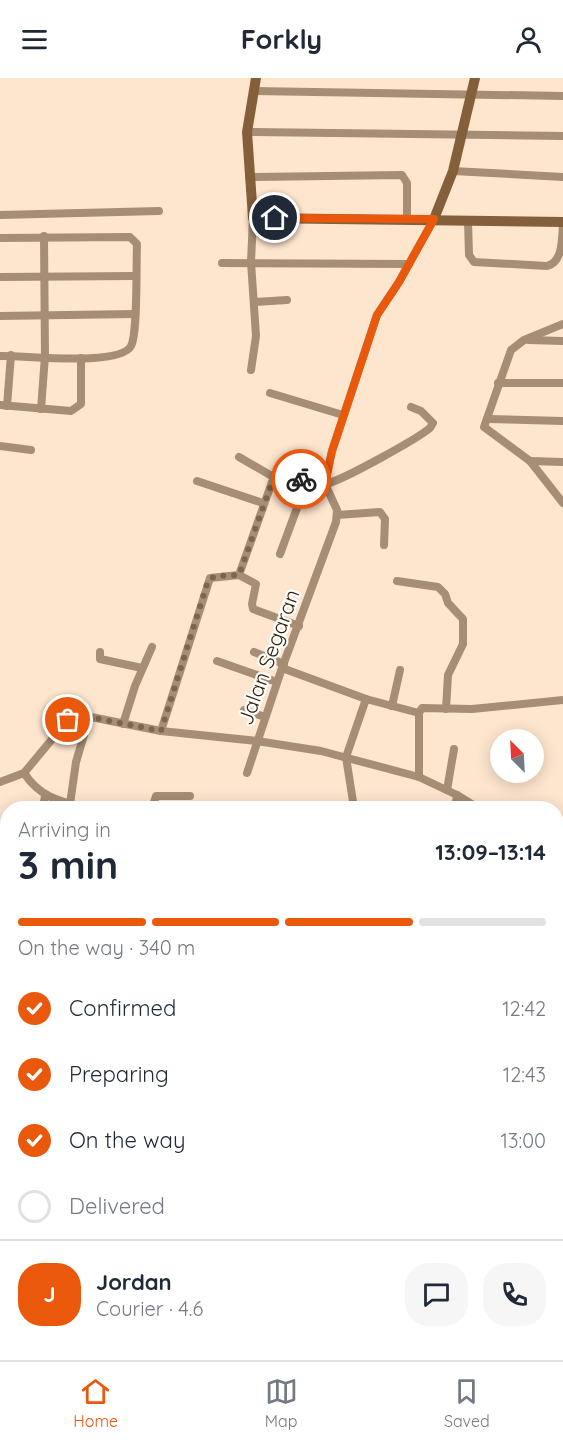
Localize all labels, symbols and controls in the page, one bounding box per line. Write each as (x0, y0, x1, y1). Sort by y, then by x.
text: Forkly (241, 22, 322, 56)
icon: menu (18, 23, 51, 56)
icon: person (512, 23, 545, 56)
pin (249, 192, 300, 243)
icon: home (258, 201, 291, 234)
courier (271, 449, 331, 509)
icon: bike (285, 463, 318, 496)
street label: Jalan Segaran (231, 586, 305, 728)
pin (42, 694, 93, 745)
icon: bag (51, 703, 84, 736)
north arrow (490, 729, 544, 783)
map controls (490, 729, 544, 783)
text: Arriving in (18, 817, 111, 842)
text: 13:09–13:14 (435, 838, 546, 866)
text: 3 min (18, 840, 118, 889)
text: On the way · 340 m (18, 935, 195, 960)
icon: check (18, 992, 51, 1025)
text: Confirmed (69, 994, 176, 1022)
text: 12:42 (502, 996, 546, 1021)
icon: check (18, 1058, 51, 1091)
text: Preparing (69, 1060, 169, 1088)
text: 12:43 (503, 1062, 546, 1087)
icon: check (18, 1124, 51, 1157)
text: On the way (69, 1126, 185, 1154)
text: 13:00 (501, 1128, 546, 1153)
text: Delivered (69, 1192, 165, 1220)
button: chat (405, 1263, 468, 1326)
button: phone (483, 1263, 546, 1326)
text: Jordan (96, 1268, 172, 1296)
text: J (43, 1280, 56, 1308)
text: Courier · 4.6 (96, 1296, 203, 1321)
tab: Home (73, 1375, 118, 1431)
tab: Map (265, 1375, 298, 1431)
tab: Saved (444, 1375, 490, 1431)

